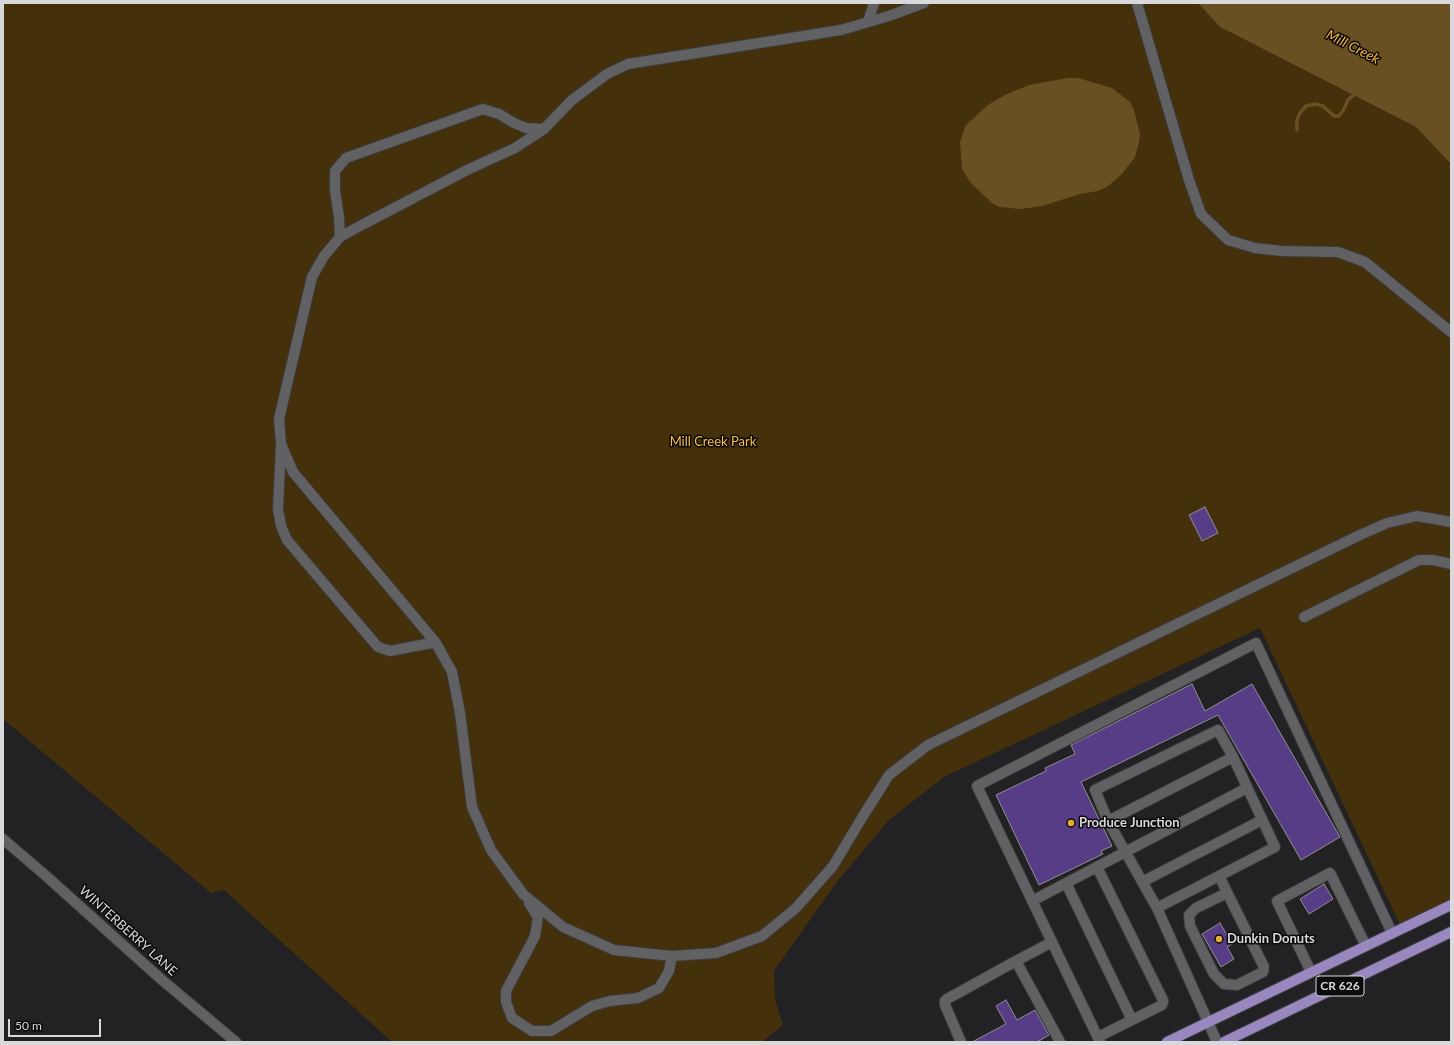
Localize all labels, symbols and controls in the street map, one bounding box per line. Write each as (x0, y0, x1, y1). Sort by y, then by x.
water label: Mill Creek (1323, 26, 1383, 68)
park label: Mill Creek Park (670, 434, 756, 450)
place label: Produce Junction (1079, 815, 1180, 831)
marker: Produce Junction (1066, 818, 1076, 828)
street label: WINTERBERRY LANE (76, 883, 180, 979)
place label: Dunkin Donuts (1227, 931, 1315, 947)
marker: Dunkin Donuts (1214, 934, 1224, 944)
road number: CR 626 (1316, 976, 1364, 996)
scale bar (10, 1011, 103, 1037)
text: 50 m (15, 1018, 42, 1033)

